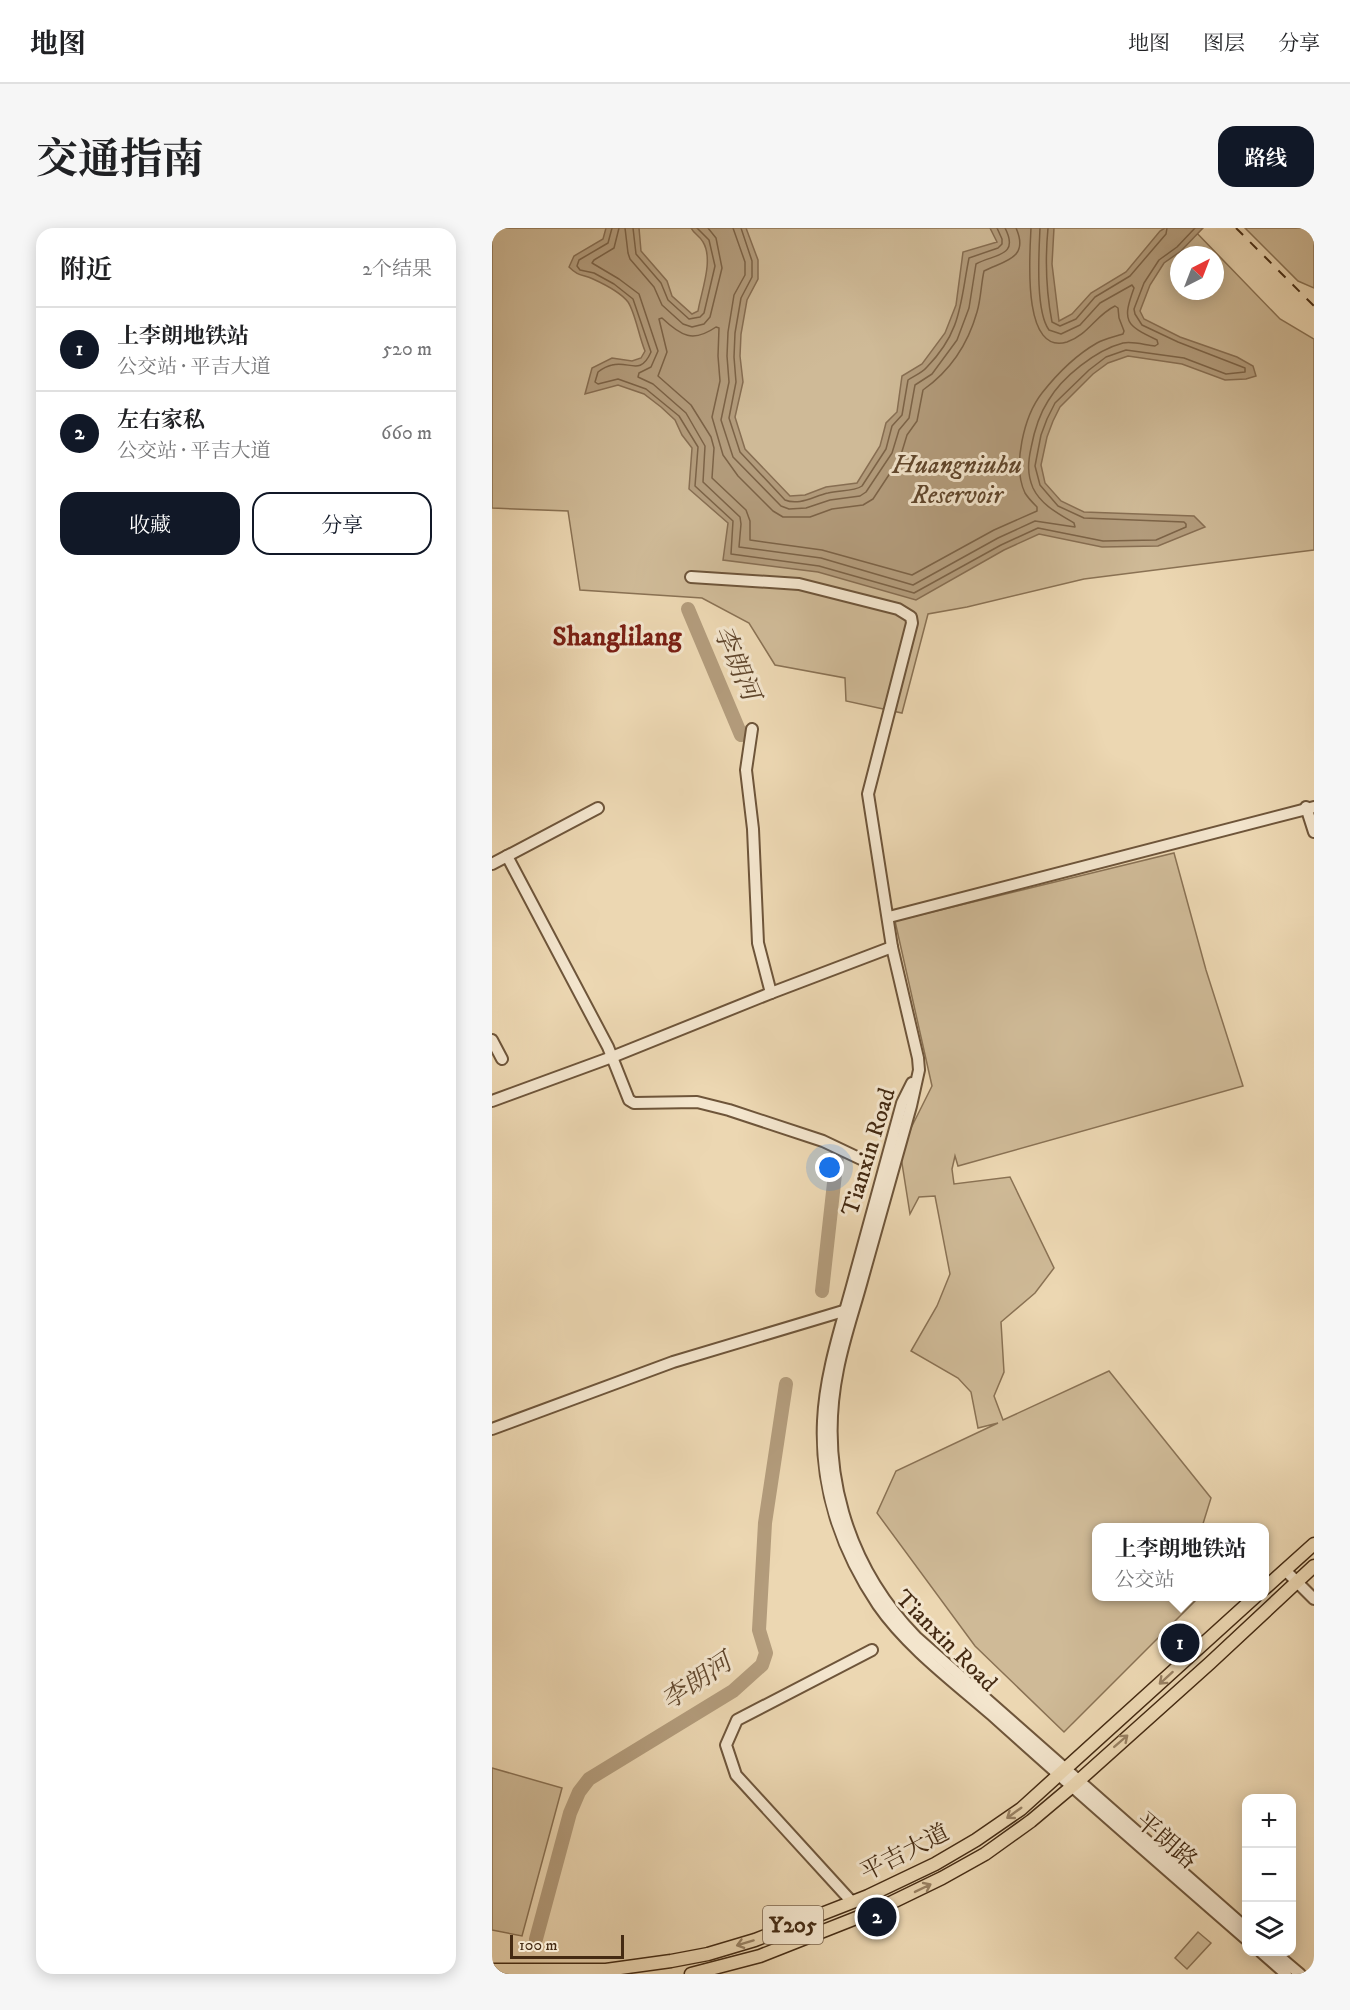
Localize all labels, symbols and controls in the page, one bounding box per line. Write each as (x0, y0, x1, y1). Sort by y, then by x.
text: 地图 (30, 27, 86, 62)
text: 地图 (1128, 31, 1170, 57)
text: 图层 (1203, 31, 1245, 57)
text: 分享 (1278, 31, 1320, 57)
button: 路线 (1218, 126, 1314, 187)
text: 交通指南 (36, 135, 204, 187)
north arrow (1170, 246, 1224, 300)
text: 附近 (60, 254, 112, 287)
text: 2个结果 (362, 257, 432, 282)
text: 上李朗地铁站 (117, 323, 249, 350)
text: 1 (76, 337, 83, 362)
text: 520 m (382, 337, 432, 362)
text: 公交站 · 平吉大道 (117, 355, 270, 380)
text: 左右家私 (117, 407, 205, 434)
text: 2 (75, 421, 84, 446)
text: 660 m (381, 421, 432, 446)
text: 公交站 · 平吉大道 (117, 439, 270, 464)
water label: Huangniuhu Reservoir (891, 449, 1022, 512)
button: 收藏 (60, 492, 240, 555)
button: 分享 (252, 492, 432, 555)
district label: Shanglilang (553, 620, 682, 654)
water label: 李朗河 (706, 621, 768, 709)
street label: Tianxin Road (835, 1084, 903, 1220)
your location (815, 1153, 844, 1182)
popup (1092, 1523, 1269, 1601)
text: 上李朗地铁站 (1114, 1536, 1247, 1563)
text: 公交站 (1114, 1568, 1174, 1593)
street label: Tianxin Road (889, 1584, 1003, 1698)
pin: 1 (1160, 1620, 1200, 1666)
water label: 李朗河 (655, 1644, 742, 1717)
one-way arrow (1159, 1671, 1174, 1685)
one-way arrow (1113, 1734, 1128, 1748)
map controls (1242, 1794, 1296, 1956)
button: + (1242, 1794, 1296, 1848)
street label: 平朗路 (1129, 1806, 1203, 1876)
one-way arrow (1007, 1807, 1023, 1819)
street label: 平吉大道 (855, 1818, 955, 1888)
button: − (1242, 1848, 1296, 1902)
one-way arrow (913, 1881, 931, 1893)
pin: 2 (858, 1894, 896, 1940)
button: layers (1242, 1902, 1296, 1956)
road number: Y205 (763, 1906, 823, 1944)
scale bar (510, 1932, 624, 1960)
text: 100 m (519, 1935, 558, 1955)
one-way arrow (736, 1938, 755, 1949)

